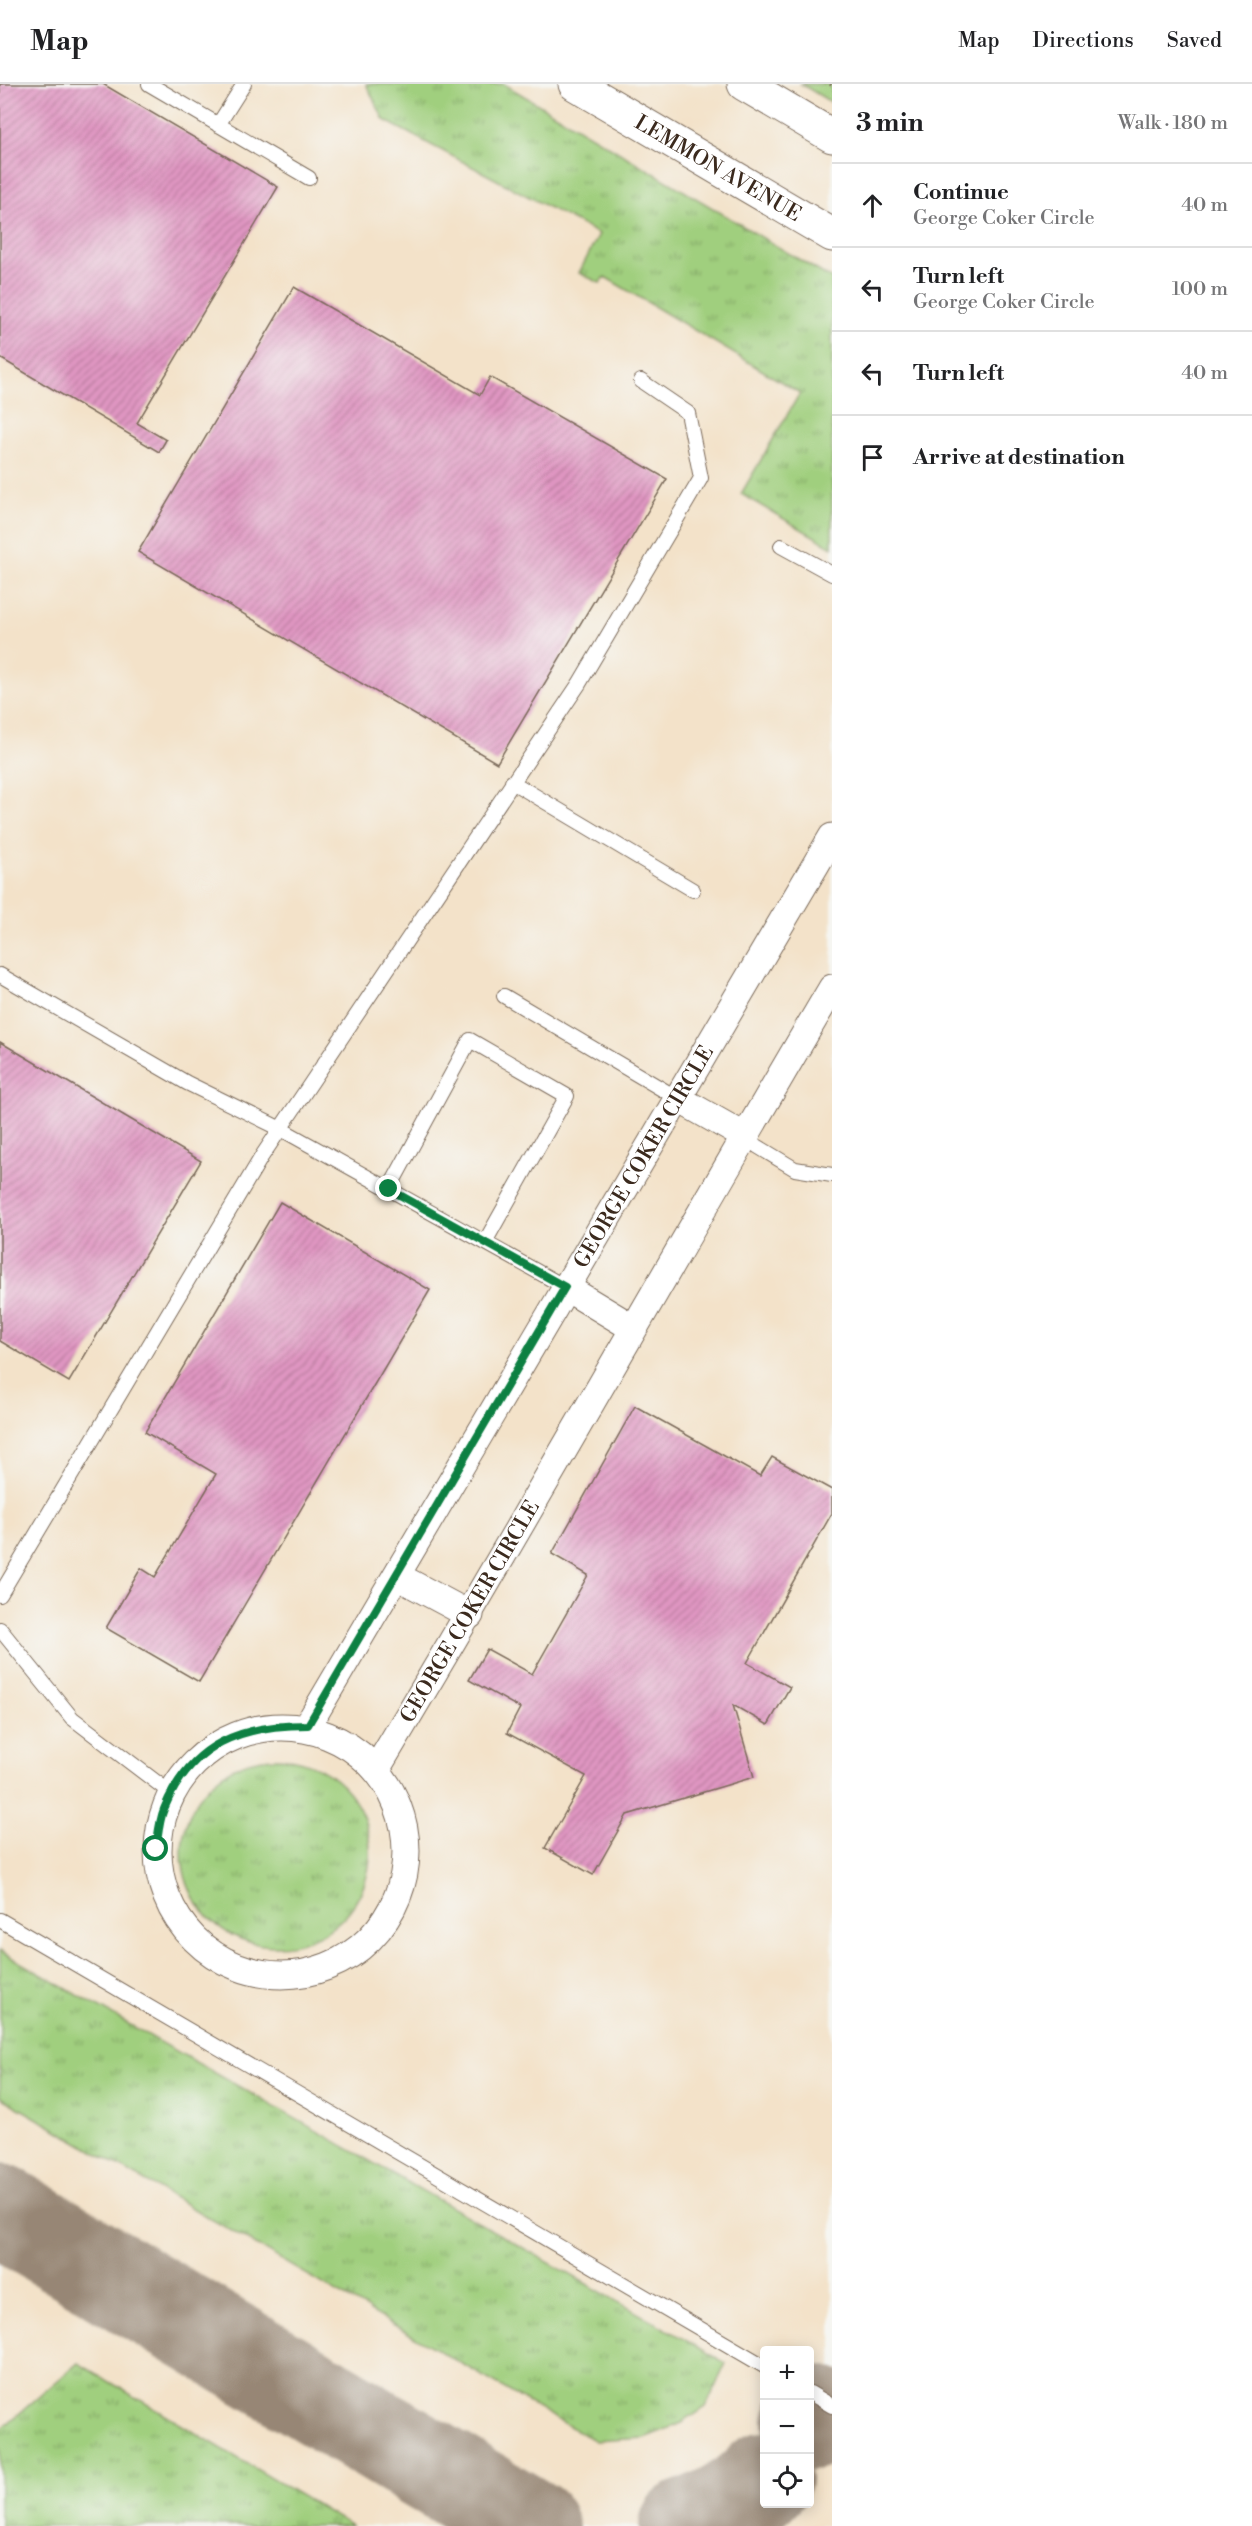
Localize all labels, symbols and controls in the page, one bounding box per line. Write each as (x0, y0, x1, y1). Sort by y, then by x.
text: Map (30, 24, 89, 59)
text: Map (958, 28, 1000, 54)
text: Directions (1033, 28, 1134, 54)
text: Saved (1167, 28, 1222, 54)
text: 3 min (856, 107, 924, 139)
street label: LEMMON AVENUE (630, 110, 806, 228)
text: Walk · 180 m (1118, 111, 1228, 136)
text: Continue (913, 179, 1009, 206)
icon: ahead (856, 189, 889, 222)
text: 40 m (1181, 193, 1228, 218)
text: George Coker Circle (913, 206, 1095, 231)
text: Turn left (913, 263, 1004, 290)
icon: left (856, 273, 889, 306)
text: 100 m (1172, 277, 1228, 302)
text: George Coker Circle (913, 290, 1095, 315)
icon: left (856, 357, 889, 390)
text: Turn left (913, 360, 1004, 387)
text: 40 m (1181, 361, 1228, 386)
icon: arrive (856, 441, 889, 474)
text: Arrive at destination (913, 444, 1125, 471)
street label: GEORGE COKER CIRCLE (569, 1041, 720, 1273)
route end (375, 1175, 401, 1201)
street label: GEORGE COKER CIRCLE (395, 1496, 546, 1728)
route start (142, 1835, 168, 1861)
map controls (760, 2346, 814, 2508)
button: + (760, 2346, 814, 2400)
button: − (760, 2400, 814, 2454)
button: locate (760, 2454, 814, 2508)

